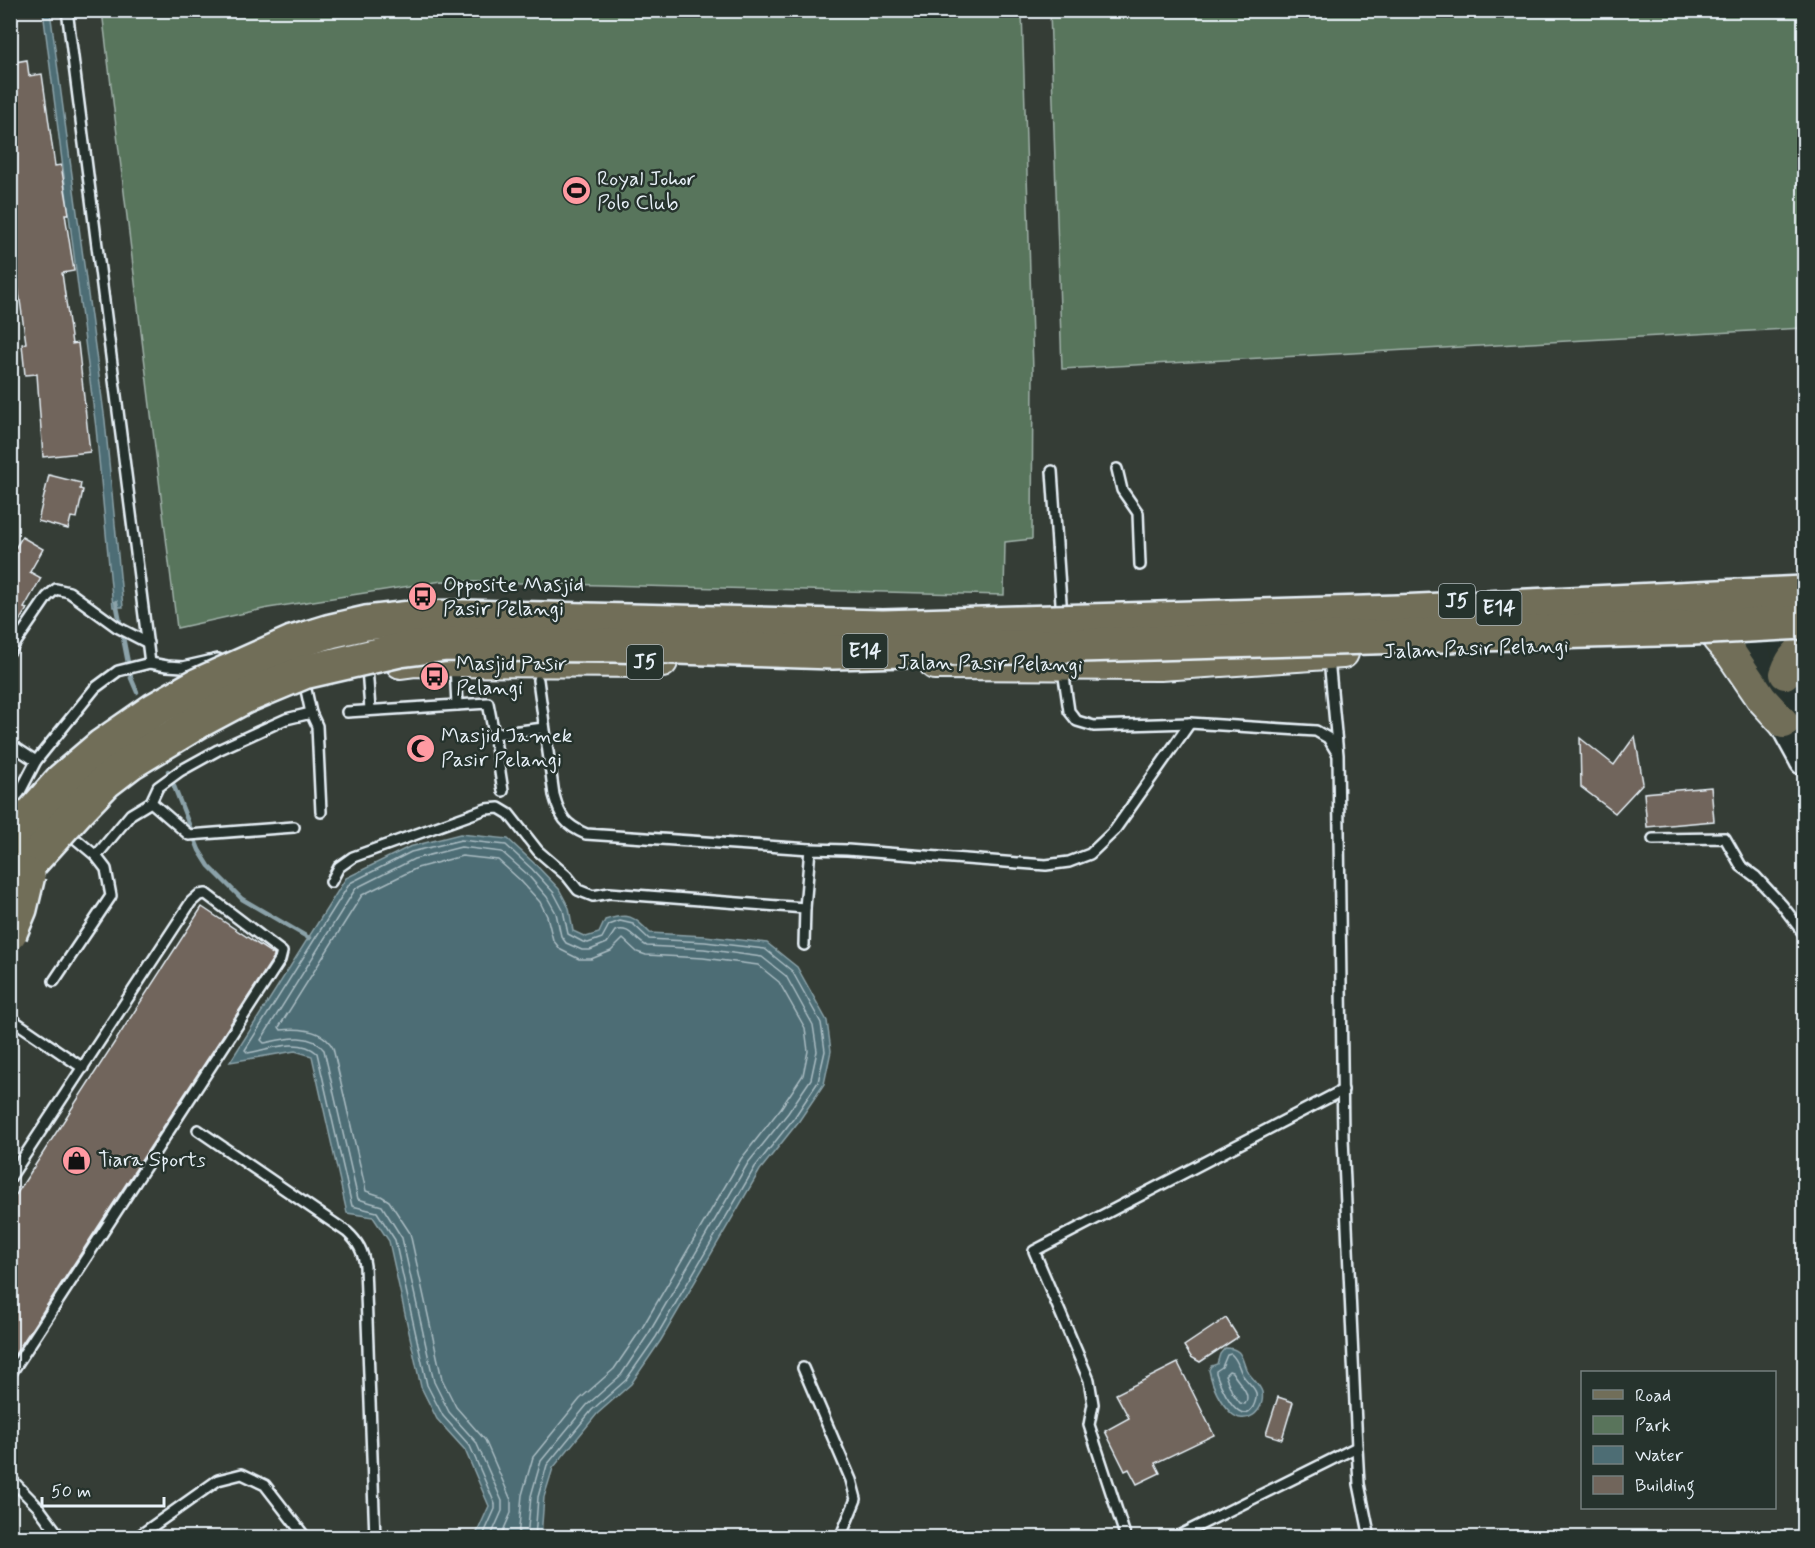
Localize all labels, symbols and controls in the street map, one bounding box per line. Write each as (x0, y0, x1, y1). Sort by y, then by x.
place label: Royal Johor Polo Club (597, 165, 696, 217)
sports icon: Royal Johor Polo Club (560, 175, 592, 207)
place label: Opposite Masjid Pasir Pelangi (443, 571, 584, 623)
bus stop icon: Opposite Masjid Pasir Pelangi (406, 581, 438, 613)
road number: J5 (1439, 584, 1475, 618)
road number: E14 (1476, 591, 1522, 625)
street label: Jalan Pasir Pelangi (1383, 632, 1569, 666)
road number: E14 (842, 634, 888, 668)
road number: J5 (627, 645, 663, 679)
street label: Jalan Pasir Pelangi (897, 648, 1083, 680)
place label: Masjid Pasir Pelangi (456, 650, 567, 702)
bus stop icon: Masjid Pasir Pelangi (419, 660, 451, 692)
place label: Masjid Jamek Pasir Pelangi (441, 722, 573, 774)
mosque icon: Masjid Jamek Pasir Pelangi (404, 732, 436, 764)
shop icon: Tiara Sports (61, 1144, 93, 1176)
place label: Tiara Sports (98, 1146, 206, 1174)
legend (1581, 1371, 1776, 1509)
text: Road (1635, 1384, 1671, 1408)
text: Park (1635, 1414, 1671, 1438)
text: Water (1635, 1444, 1684, 1468)
scale bar (42, 1470, 164, 1508)
text: Building (1635, 1474, 1695, 1500)
text: 50 m (51, 1480, 91, 1504)

